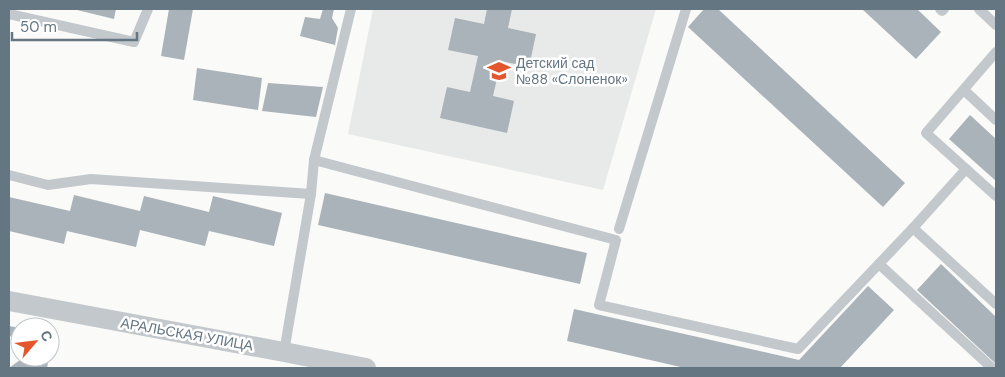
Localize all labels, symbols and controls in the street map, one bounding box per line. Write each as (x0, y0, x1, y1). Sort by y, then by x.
scale bar (12, 10, 138, 42)
text: 50 m (20, 17, 57, 37)
place label: Детский сад №88 «Слоненок» (516, 54, 628, 88)
school or university icon: Детский сад №88 «Слоненок» (486, 58, 512, 84)
street label: АРАЛЬСКАЯ УЛИЦА (119, 313, 255, 355)
north arrow (10, 317, 60, 367)
text: С (36, 327, 57, 345)

